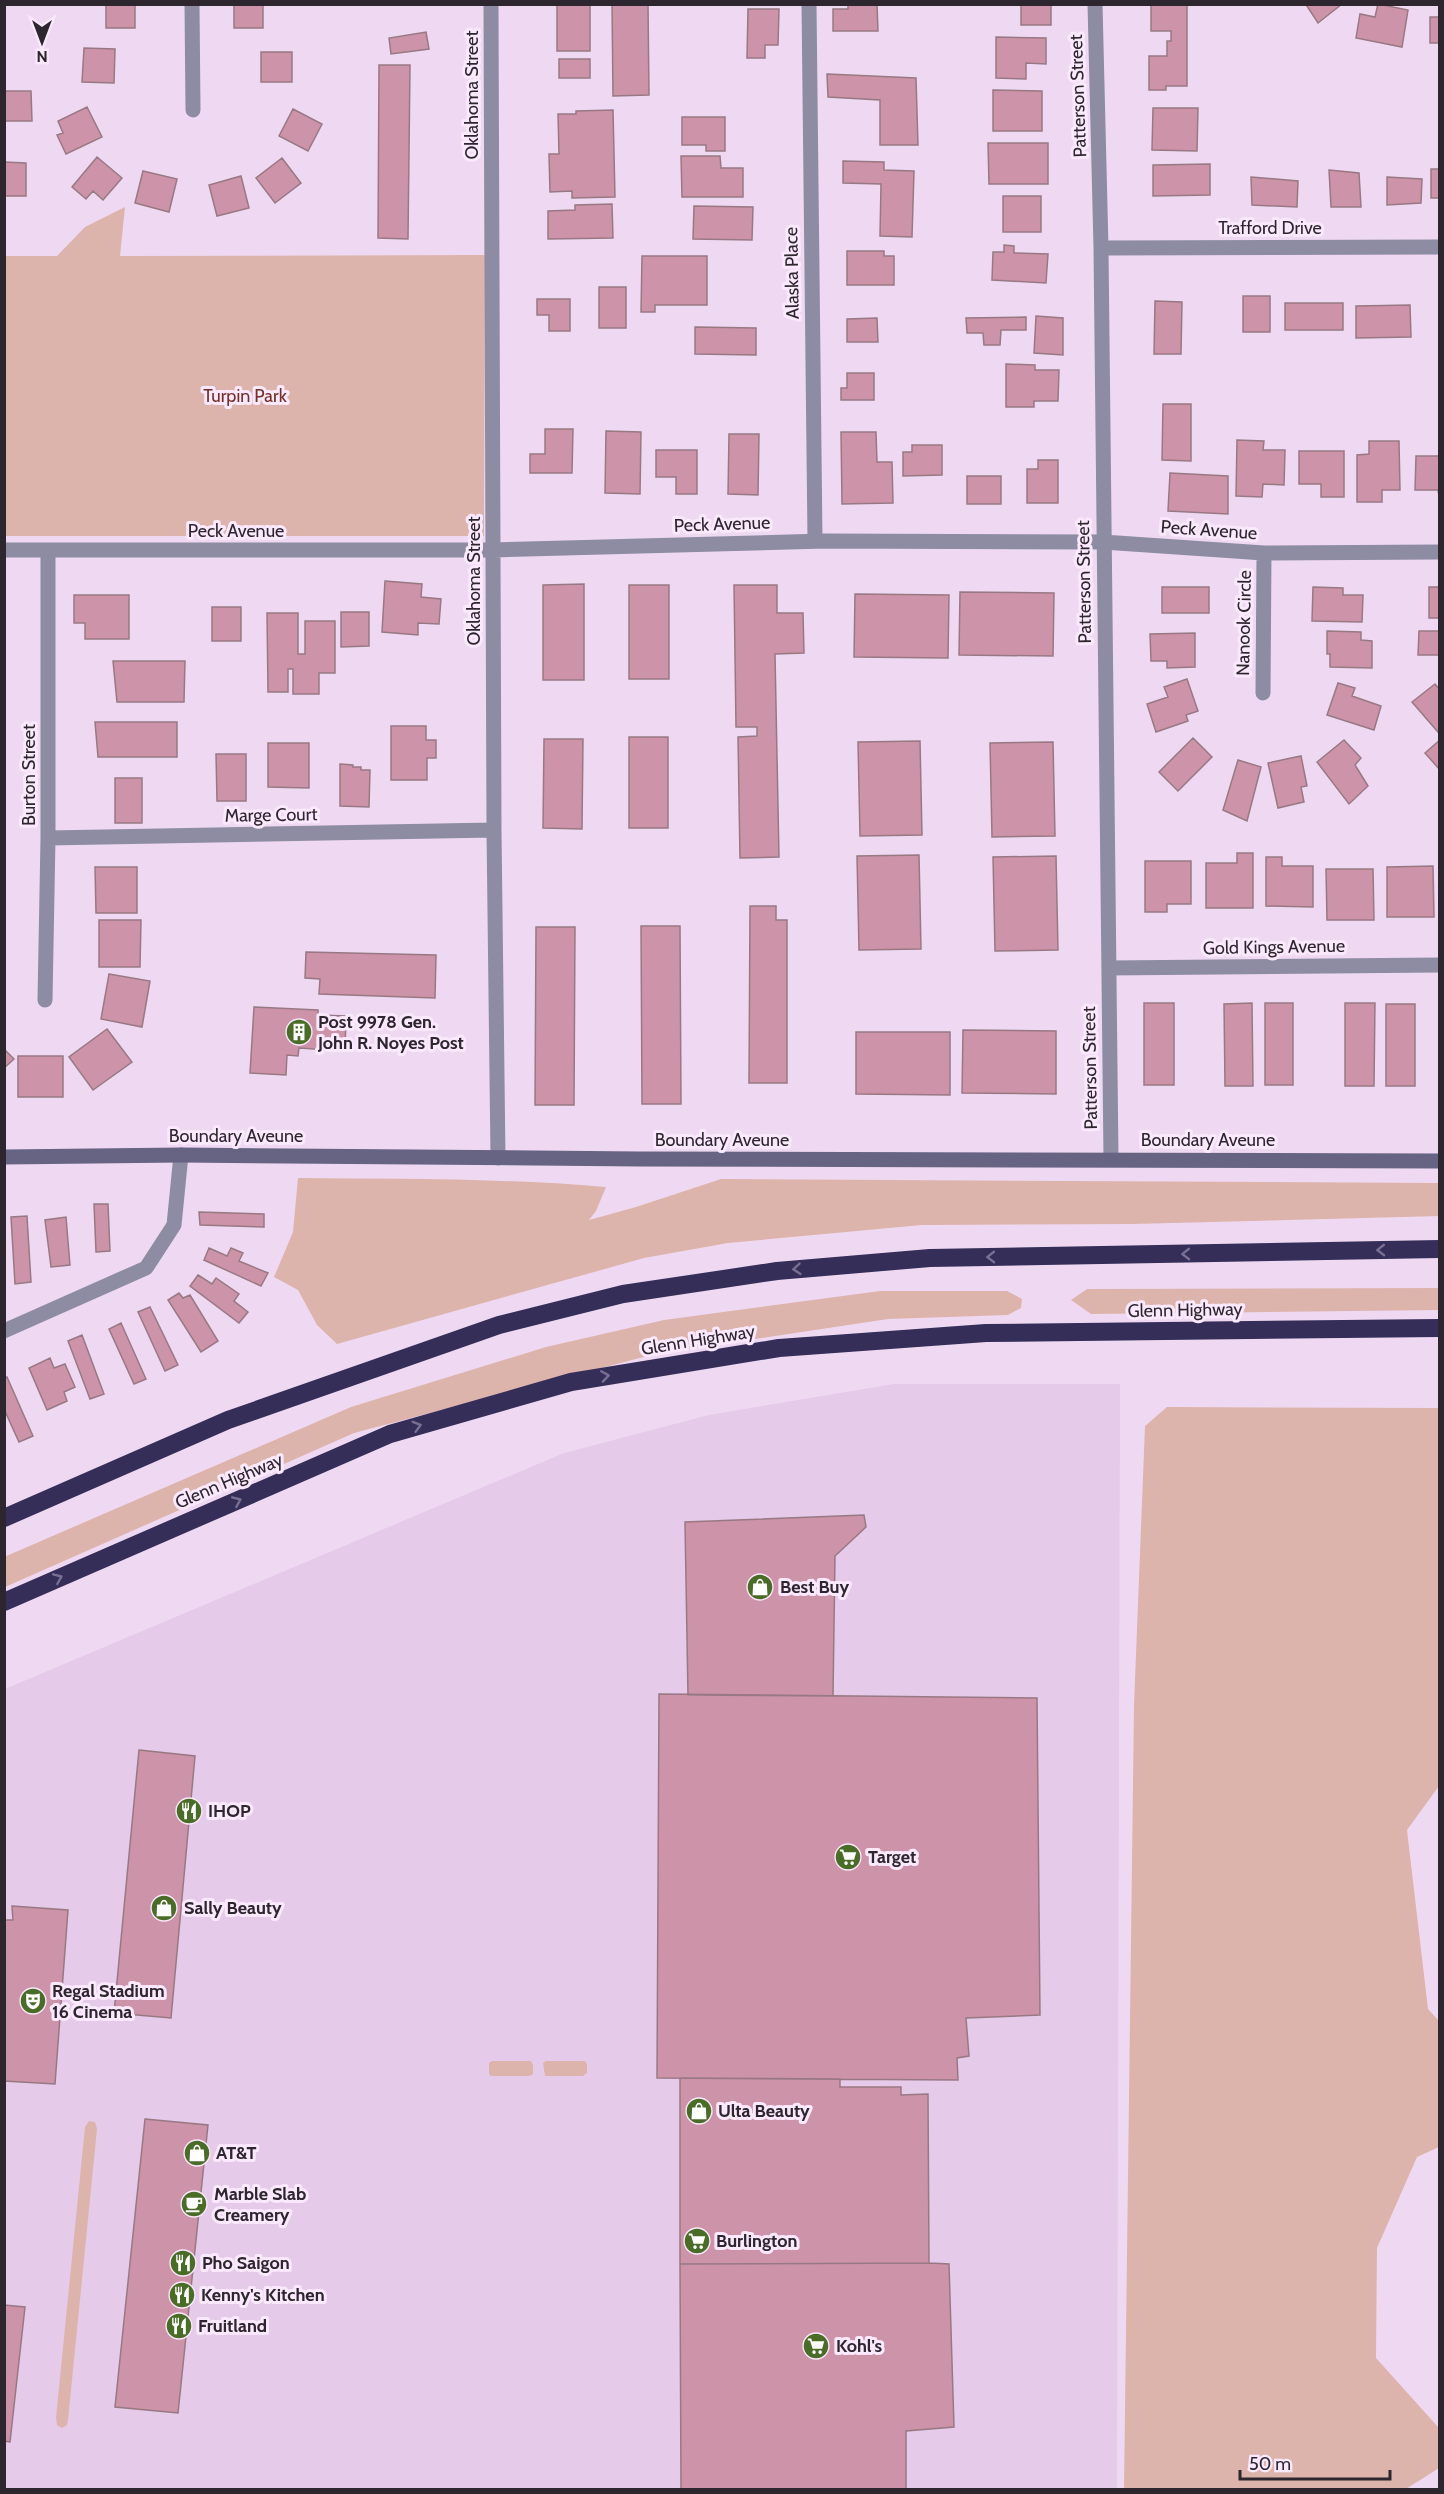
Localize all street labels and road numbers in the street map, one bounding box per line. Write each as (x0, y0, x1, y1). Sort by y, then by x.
street label: Oklahoma Street (461, 30, 483, 160)
street label: Patterson Street (1065, 34, 1091, 158)
street label: Trafford Drive (1218, 217, 1322, 239)
street label: Alaska Place (780, 227, 804, 319)
street label: Peck Avenue (673, 511, 771, 537)
street label: Oklahoma Street (463, 516, 485, 646)
street label: Peck Avenue (1160, 516, 1258, 544)
street label: Peck Avenue (188, 520, 284, 542)
street label: Patterson Street (1072, 520, 1096, 644)
street label: Nanook Circle (1232, 570, 1256, 676)
street label: Burton Street (18, 724, 40, 826)
street label: Marge Court (224, 803, 318, 827)
street label: Gold Kings Avenue (1203, 935, 1345, 959)
street label: Patterson Street (1078, 1006, 1102, 1130)
street label: Boundary Aveune (169, 1125, 303, 1147)
street label: Boundary Aveune (655, 1129, 789, 1151)
street label: Boundary Aveune (1141, 1129, 1275, 1151)
street label: Glenn Highway (1127, 1298, 1243, 1322)
street label: Glenn Highway (640, 1320, 756, 1360)
street label: Glenn Highway (172, 1448, 286, 1514)

